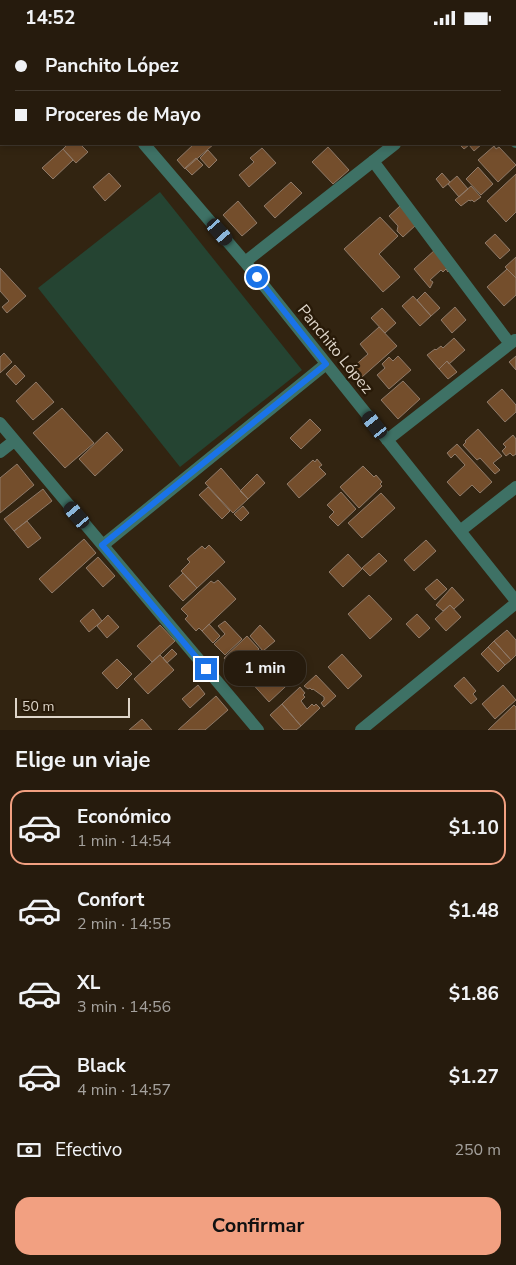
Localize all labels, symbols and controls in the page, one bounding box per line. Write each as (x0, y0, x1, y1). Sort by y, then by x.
text: 14:52 (25, 5, 75, 31)
text: Panchito López (45, 53, 179, 79)
text: Proceres de Mayo (45, 102, 201, 128)
car (204, 216, 235, 248)
route start (246, 266, 268, 288)
street label: Panchito López (292, 300, 378, 398)
car (359, 409, 390, 441)
car (61, 499, 92, 531)
callout: 1 min (224, 651, 306, 687)
text: 1 min (244, 657, 286, 679)
route end (195, 658, 217, 680)
scale bar (15, 695, 130, 718)
text: 50 m (22, 697, 54, 716)
text: Elige un viaje (15, 745, 150, 775)
text: Económico (77, 804, 171, 830)
icon: car (17, 805, 62, 850)
text: $1.10 (449, 815, 499, 841)
text: 1 min · 14:54 (77, 830, 171, 852)
text: Confort (77, 887, 144, 913)
icon: car (17, 888, 62, 933)
text: $1.48 (449, 898, 499, 924)
text: 2 min · 14:55 (77, 913, 171, 935)
text: XL (77, 970, 100, 996)
icon: car (17, 971, 62, 1016)
text: $1.86 (449, 981, 499, 1007)
text: 3 min · 14:56 (77, 996, 171, 1018)
text: Black (77, 1053, 126, 1079)
icon: car (17, 1054, 62, 1099)
text: $1.27 (449, 1064, 499, 1090)
text: 4 min · 14:57 (77, 1079, 171, 1101)
icon: cash (15, 1136, 43, 1164)
text: Efectivo (55, 1137, 122, 1163)
text: 250 m (454, 1139, 501, 1161)
button: Confirmar (15, 1197, 501, 1255)

